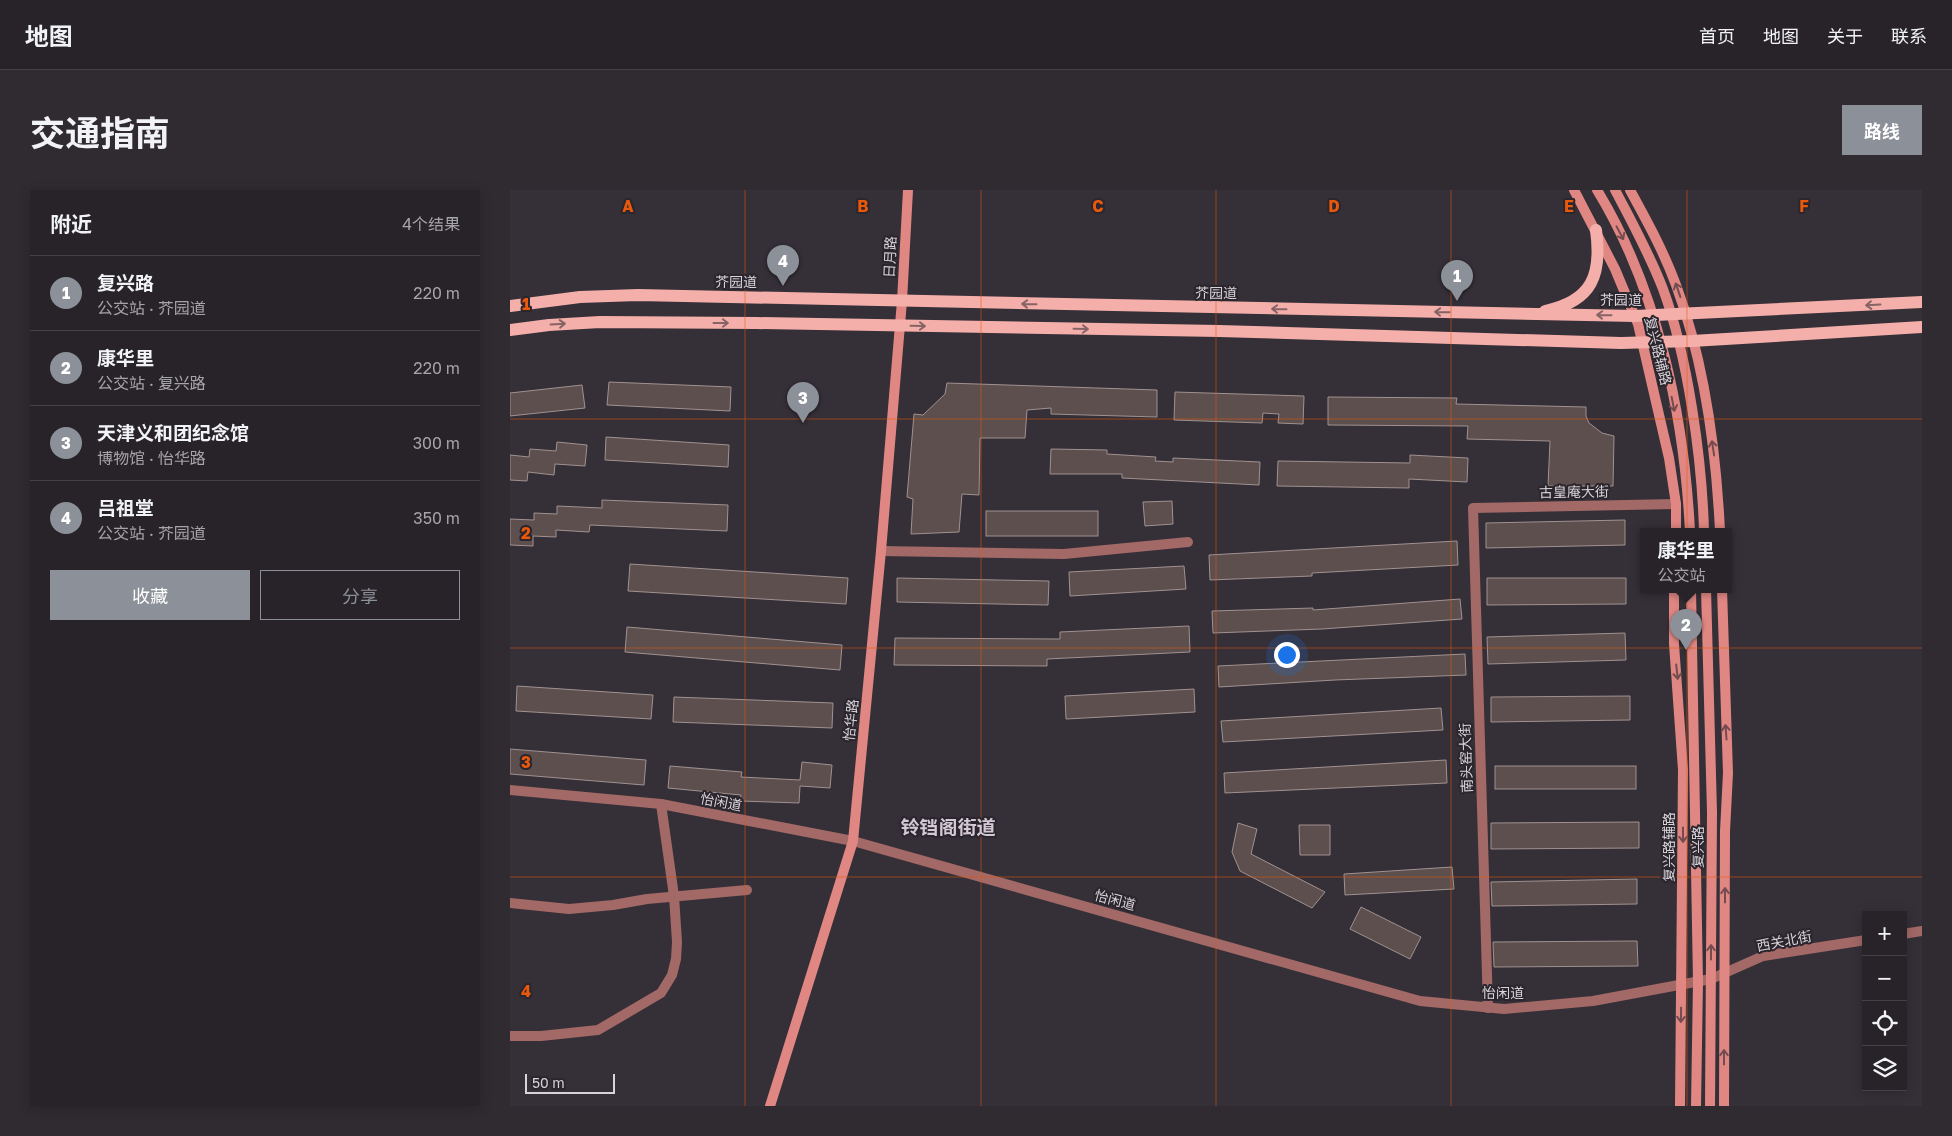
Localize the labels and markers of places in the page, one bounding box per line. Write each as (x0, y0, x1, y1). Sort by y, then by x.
pin: 4 (767, 245, 799, 286)
pin: 1 (1441, 260, 1473, 301)
pin: 3 (787, 382, 819, 423)
pin: 2 (1670, 609, 1702, 650)

